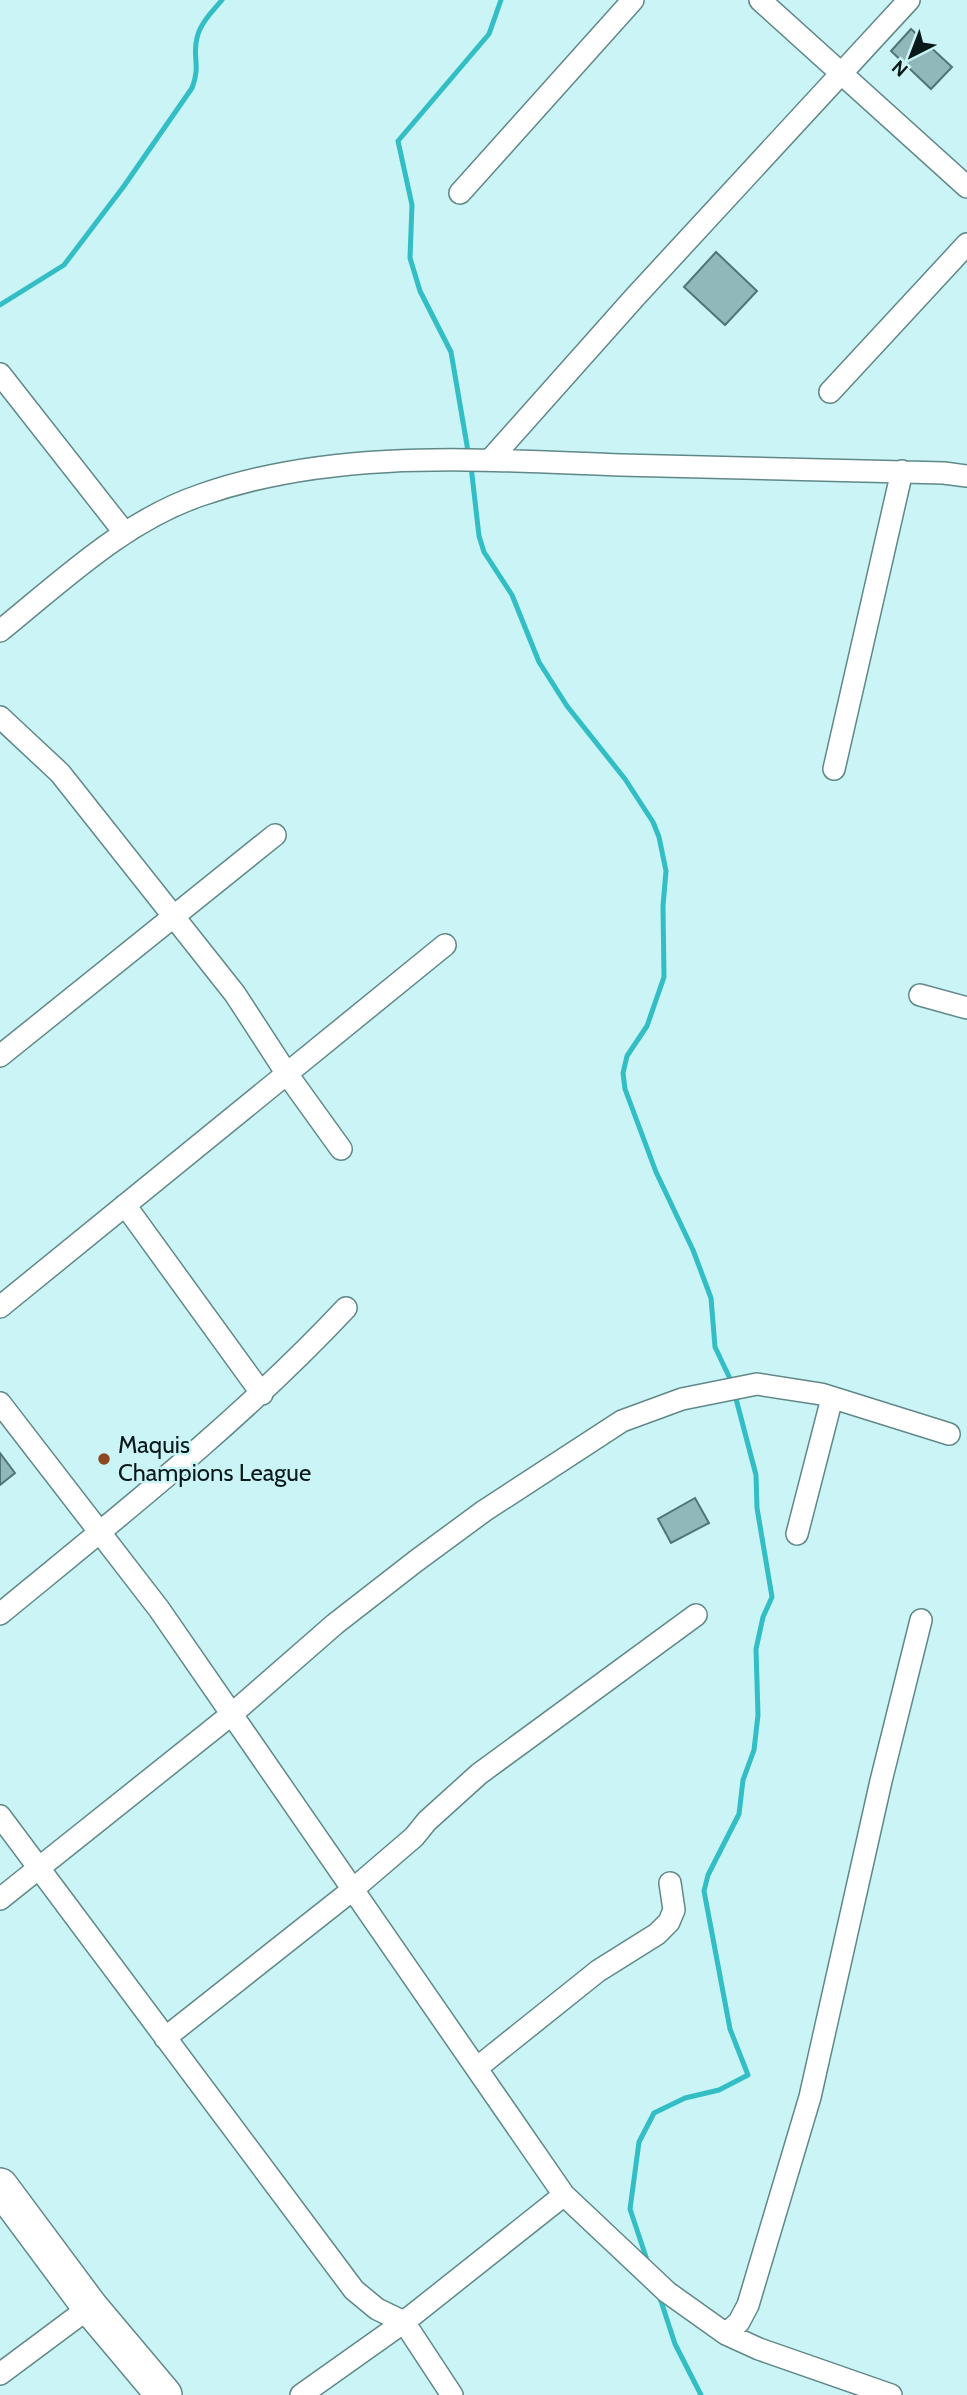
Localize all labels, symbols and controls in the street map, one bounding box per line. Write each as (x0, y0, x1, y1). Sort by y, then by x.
north arrow (876, 21, 946, 91)
text: N (887, 55, 913, 81)
place label: Maquis Champions League (118, 1430, 311, 1487)
marker: Maquis Champions League (96, 1451, 112, 1467)

